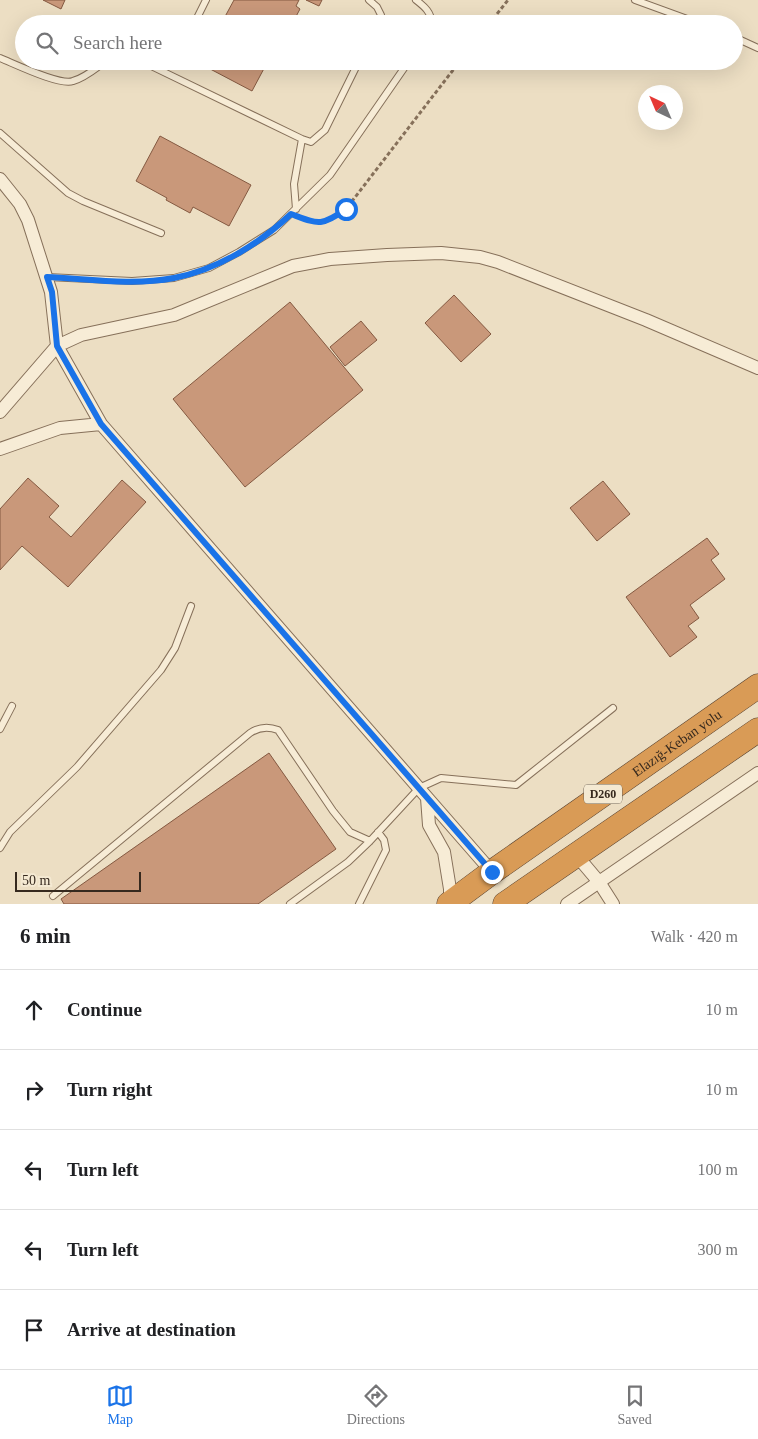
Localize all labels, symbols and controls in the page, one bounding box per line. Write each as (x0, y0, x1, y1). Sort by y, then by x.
search box (15, 15, 743, 70)
icon: search (33, 29, 61, 57)
text: Search here (73, 32, 162, 53)
north arrow (638, 85, 683, 130)
route start (335, 198, 358, 221)
street label: Elazığ-Keban yolu (629, 706, 724, 779)
road number: D260 (584, 784, 622, 804)
route end (481, 861, 504, 884)
scale bar (15, 869, 141, 892)
text: 50 m (22, 873, 50, 888)
text: 6 min (20, 924, 71, 948)
text: Walk · 420 m (651, 928, 738, 945)
icon: ahead (20, 996, 48, 1024)
text: Continue (67, 999, 142, 1020)
text: 10 m (706, 1001, 738, 1018)
icon: right (20, 1076, 48, 1104)
text: Turn right (67, 1079, 152, 1100)
text: 10 m (706, 1081, 738, 1098)
icon: left (20, 1156, 48, 1184)
text: Turn left (67, 1159, 139, 1180)
text: 100 m (698, 1161, 738, 1178)
icon: left (20, 1236, 48, 1264)
text: Turn left (67, 1239, 139, 1260)
text: 300 m (698, 1241, 738, 1258)
icon: arrive (20, 1316, 48, 1344)
text: Arrive at destination (67, 1319, 236, 1340)
tab: Map (106, 1382, 134, 1428)
tab: Directions (347, 1382, 405, 1428)
tab: Saved (618, 1382, 652, 1428)

